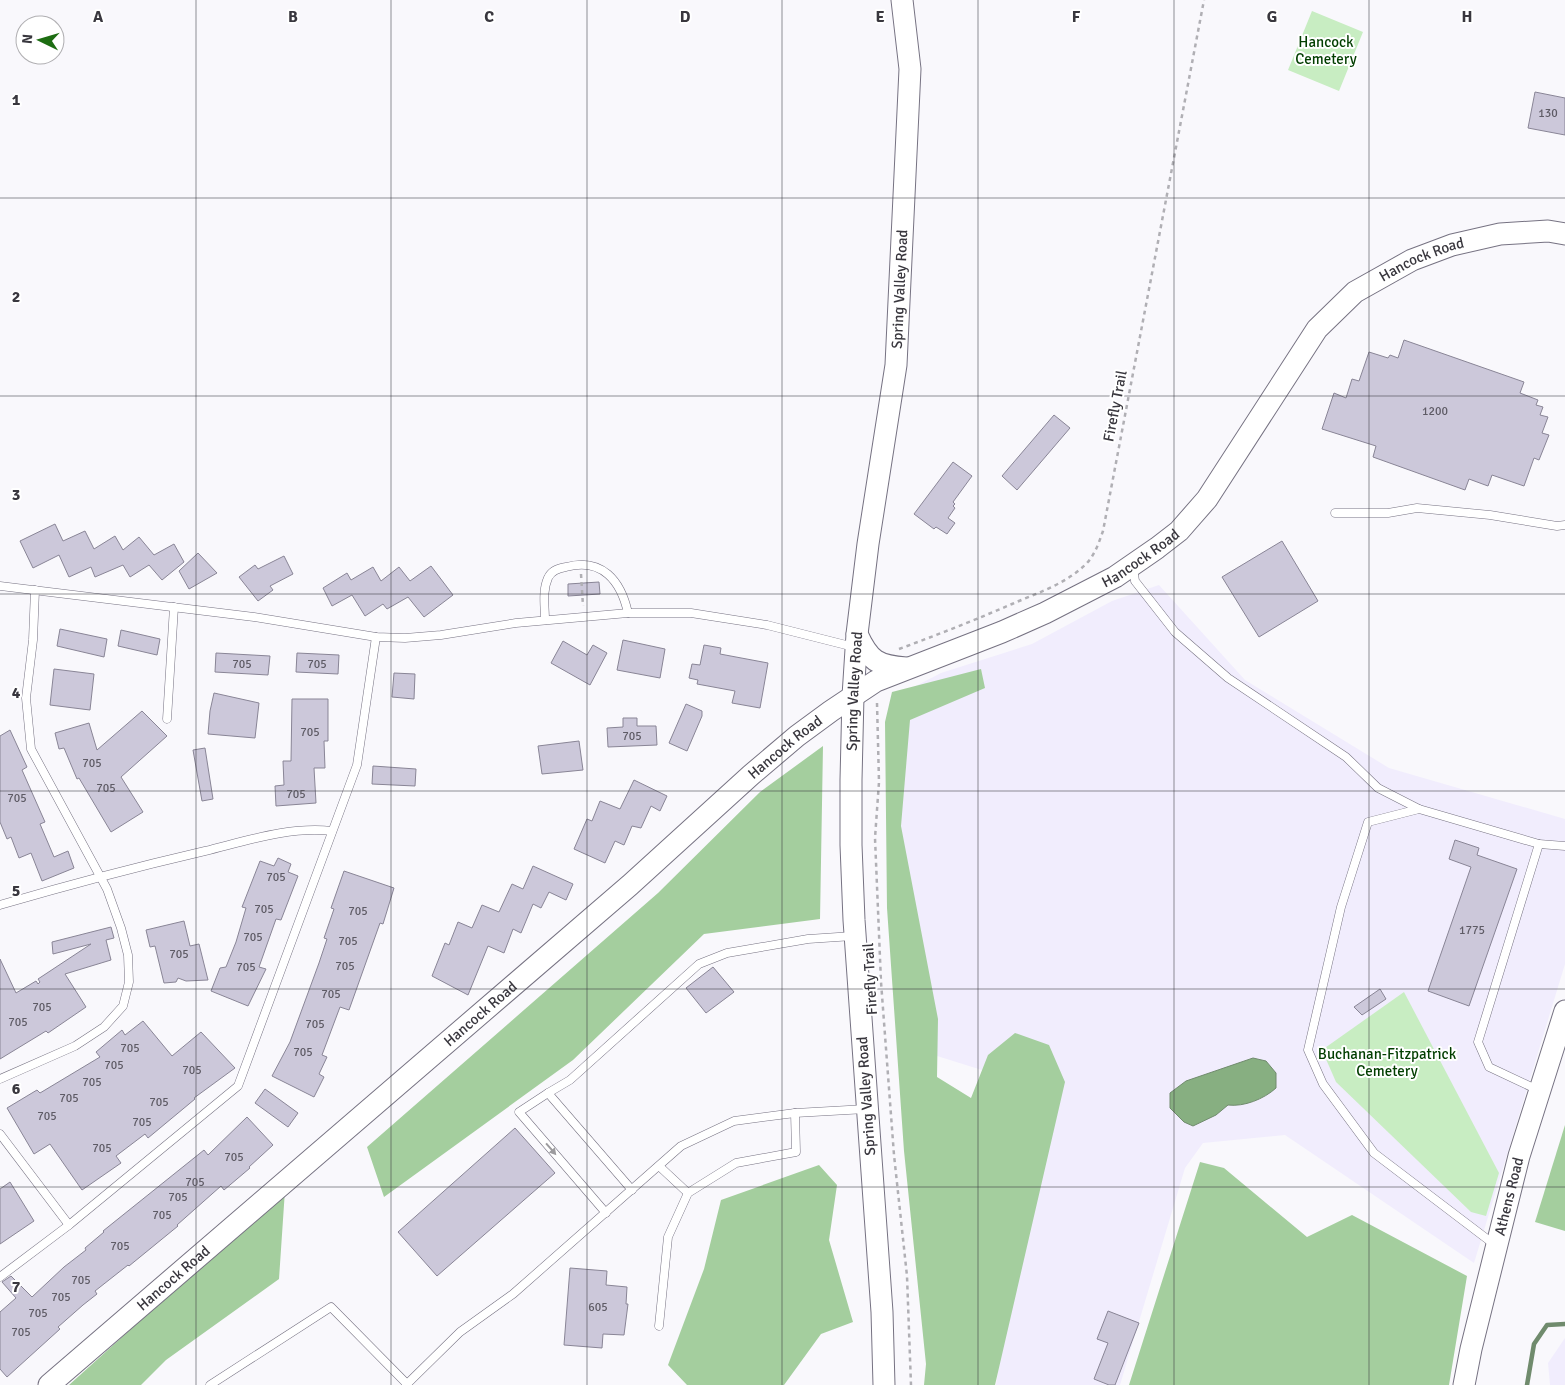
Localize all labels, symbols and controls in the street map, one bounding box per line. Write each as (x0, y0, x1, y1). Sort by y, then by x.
text: A (93, 7, 104, 27)
text: B (288, 7, 298, 27)
text: C (484, 7, 494, 27)
text: D (680, 7, 691, 27)
text: E (875, 7, 885, 27)
text: F (1072, 7, 1081, 27)
text: G (1267, 7, 1277, 27)
text: H (1462, 7, 1472, 27)
north arrow (15, 15, 65, 65)
text: N (19, 33, 36, 45)
park label: Hancock Cemetery (1295, 33, 1357, 68)
text: 1 (12, 90, 21, 110)
house number: 130 (1538, 106, 1558, 121)
street label: Spring Valley Road (888, 229, 911, 349)
street label: Hancock Road (1376, 234, 1466, 286)
text: 2 (12, 287, 20, 307)
street label: Firefly Trail (1099, 369, 1131, 443)
house number: 1200 (1422, 404, 1448, 419)
text: 3 (12, 485, 20, 505)
street label: Hancock Road (1098, 525, 1183, 591)
street label: Spring Valley Road (843, 631, 866, 751)
house number: 705 (232, 657, 252, 672)
house number: 705 (307, 657, 327, 672)
text: 4 (12, 683, 21, 703)
street label: Hancock Road (744, 712, 826, 783)
house number: 705 (300, 725, 320, 740)
house number: 705 (622, 729, 642, 744)
house number: 705 (82, 756, 102, 771)
house number: 705 (96, 781, 116, 796)
house number: 705 (286, 787, 306, 802)
house number: 705 (7, 791, 27, 806)
house number: 705 (266, 870, 286, 885)
text: 5 (12, 881, 20, 901)
house number: 705 (254, 902, 274, 917)
house number: 705 (348, 904, 368, 919)
house number: 1775 (1459, 923, 1485, 938)
house number: 705 (243, 930, 263, 945)
house number: 705 (338, 934, 358, 949)
street label: Firefly Trail (859, 942, 881, 1016)
house number: 705 (169, 947, 189, 962)
house number: 705 (335, 959, 355, 974)
house number: 705 (236, 960, 256, 975)
street label: Hancock Road (440, 977, 521, 1050)
house number: 705 (321, 987, 341, 1002)
house number: 705 (32, 1000, 52, 1015)
house number: 705 (8, 1015, 28, 1030)
house number: 705 (305, 1017, 325, 1032)
street label: Spring Valley Road (853, 1036, 879, 1156)
house number: 705 (120, 1041, 140, 1056)
house number: 705 (293, 1045, 313, 1060)
park label: Buchanan-Fitzpatrick Cemetery (1318, 1045, 1457, 1080)
house number: 705 (104, 1058, 124, 1073)
house number: 705 (182, 1063, 202, 1078)
house number: 705 (82, 1075, 102, 1090)
text: 6 (12, 1079, 21, 1099)
house number: 705 (59, 1091, 79, 1106)
house number: 705 (149, 1095, 169, 1110)
house number: 705 (37, 1109, 57, 1124)
house number: 705 (132, 1115, 152, 1130)
house number: 705 (92, 1141, 112, 1156)
one-way arrow (545, 1142, 556, 1155)
house number: 705 (224, 1150, 244, 1165)
street label: Athens Road (1491, 1155, 1527, 1237)
house number: 705 (185, 1175, 205, 1190)
house number: 705 (168, 1190, 188, 1205)
house number: 705 (152, 1208, 172, 1223)
house number: 705 (110, 1239, 130, 1254)
street label: Hancock Road (133, 1242, 214, 1314)
house number: 705 (71, 1273, 91, 1288)
text: 7 (12, 1277, 21, 1297)
house number: 705 (51, 1290, 71, 1305)
house number: 605 (588, 1300, 608, 1315)
house number: 705 (28, 1306, 48, 1321)
house number: 705 (11, 1325, 31, 1340)

